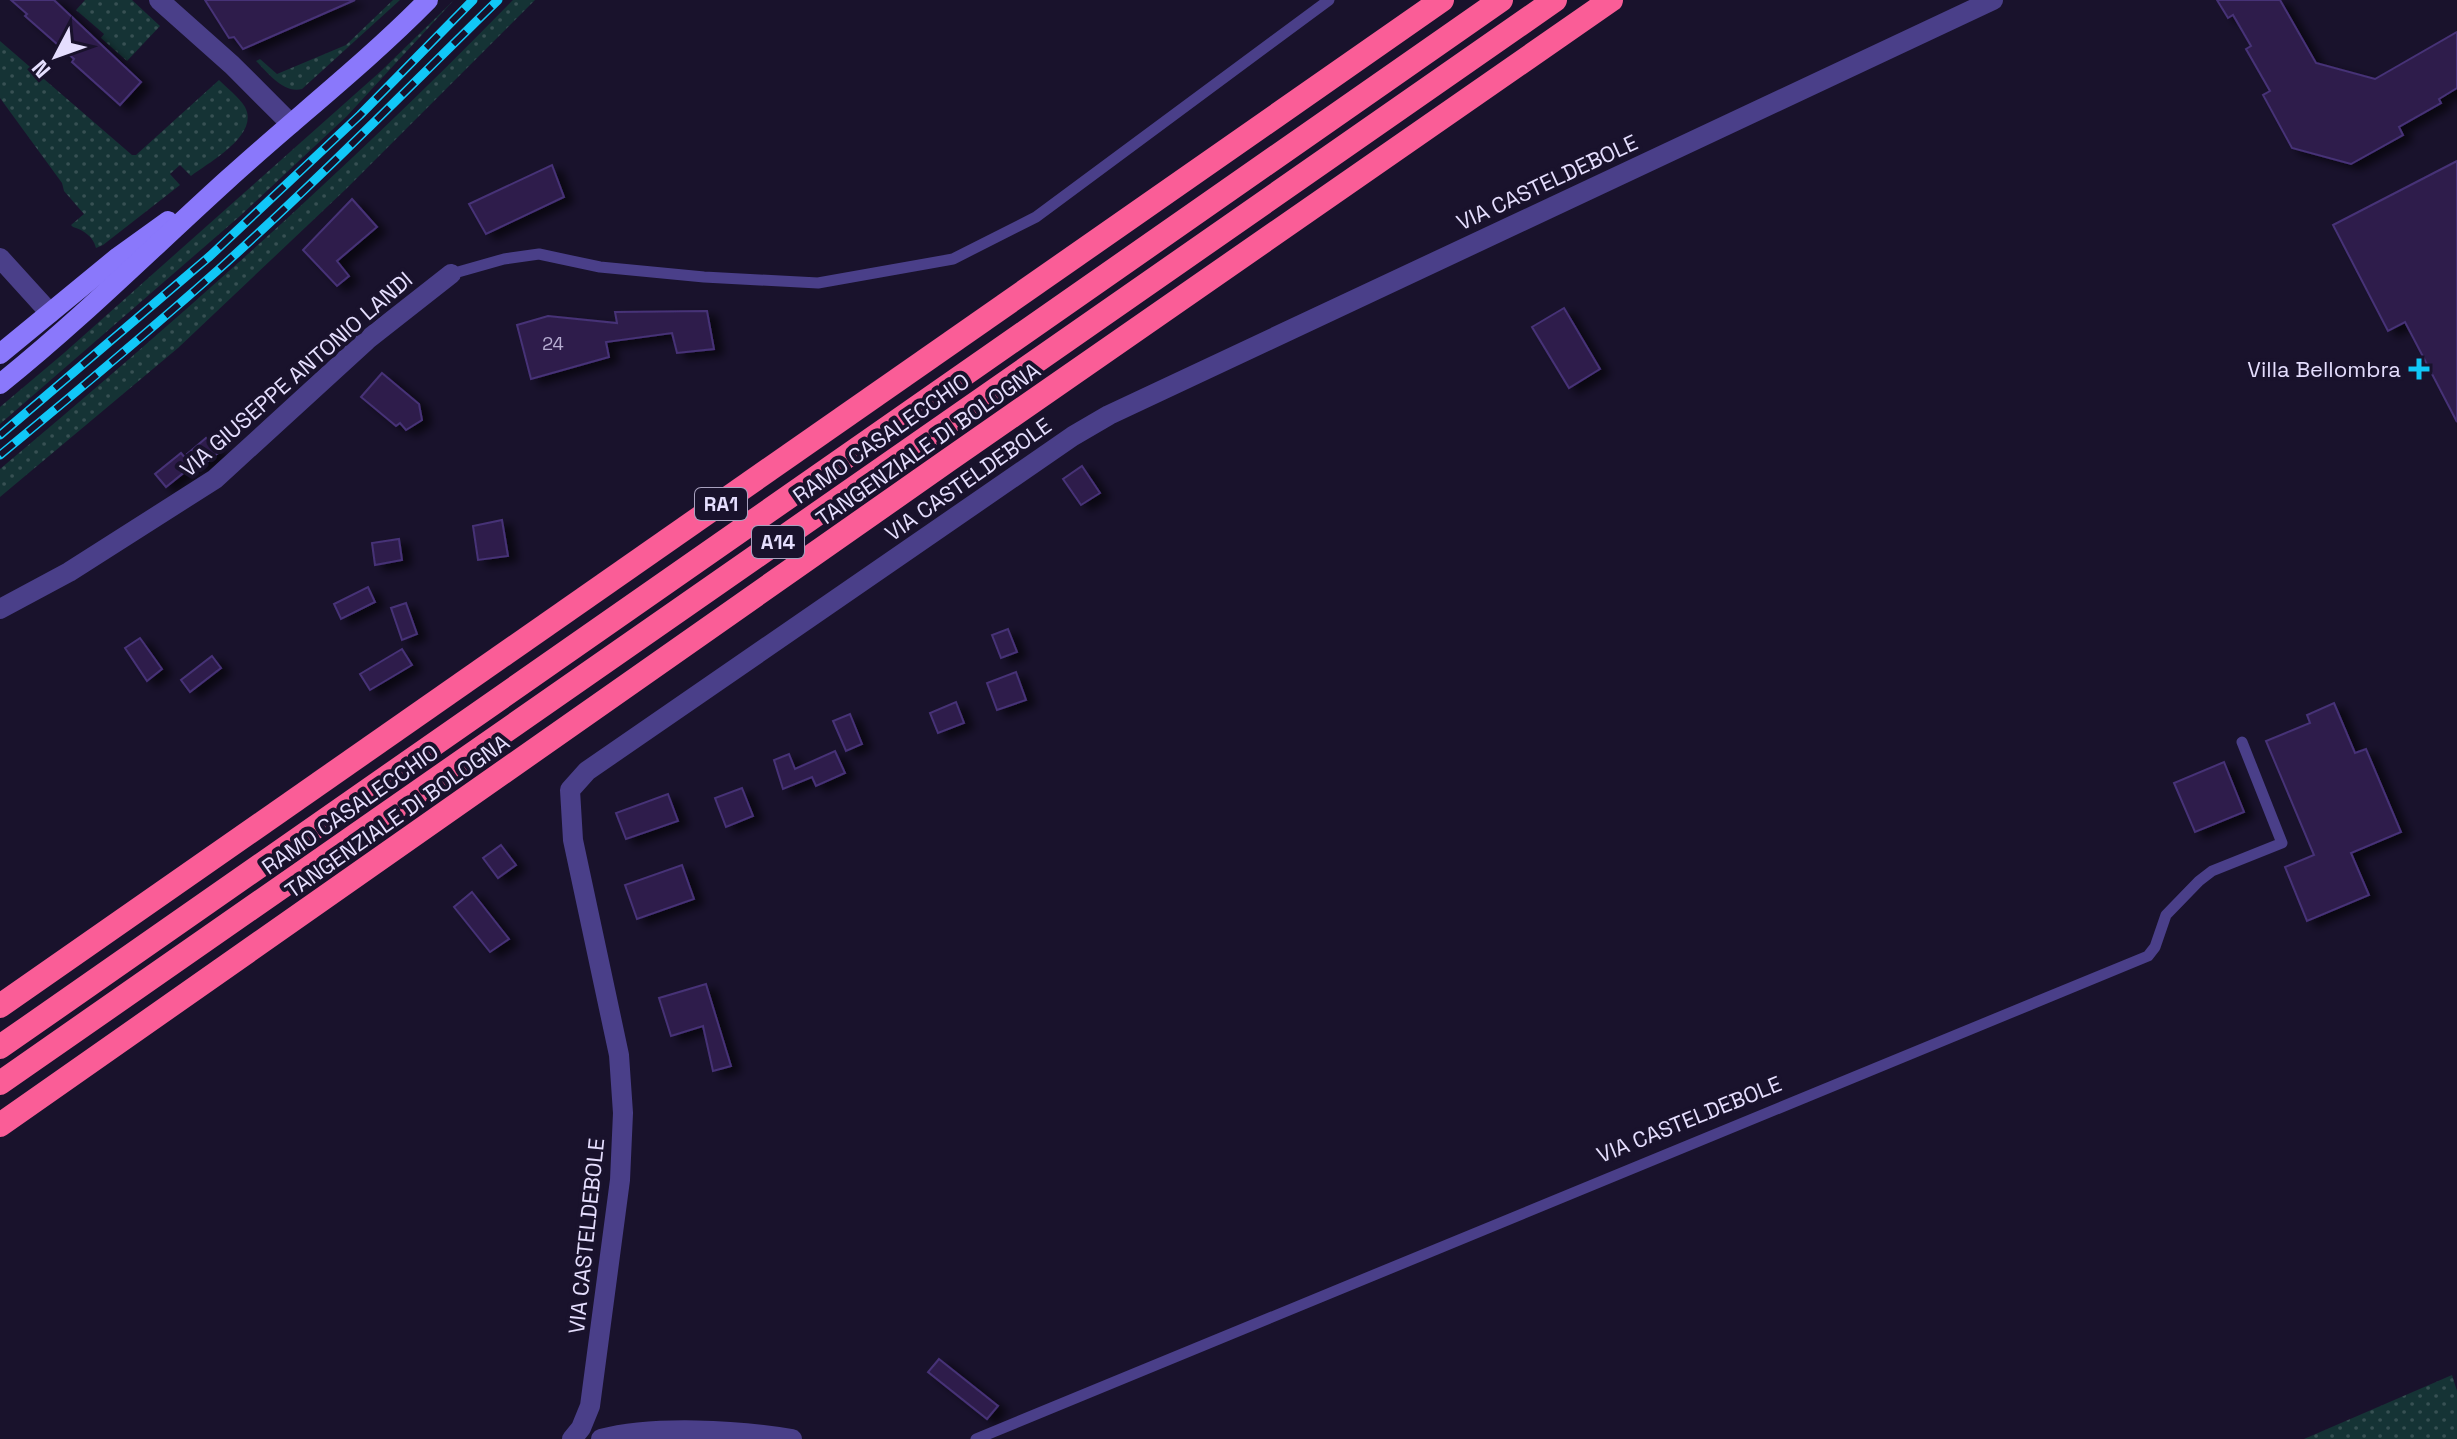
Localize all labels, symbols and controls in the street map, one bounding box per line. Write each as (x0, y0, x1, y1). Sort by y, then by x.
north arrow (16, 16, 96, 96)
text: N (26, 54, 56, 84)
street label: VIA CASTELDEBOLE (1452, 128, 1642, 236)
street label: VIA GIUSEPPE ANTONIO LANDI (174, 265, 418, 483)
house number: 24 (542, 332, 564, 355)
place label: Villa Bellombra (2247, 355, 2401, 383)
street label: TANGENZIALE DI BOLOGNA (810, 356, 1046, 532)
marker: Villa Bellombra (2408, 358, 2430, 380)
street label: RAMO CASALECCHIO (787, 366, 975, 510)
street label: VIA CASTELDEBOLE (879, 411, 1057, 547)
road number: RA1 (695, 488, 747, 520)
road number: A14 (752, 526, 804, 558)
street label: TANGENZIALE DI BOLOGNA (279, 728, 515, 904)
street label: RAMO CASALECCHIO (256, 737, 444, 881)
street label: VIA CASTELDEBOLE (1593, 1069, 1785, 1169)
street label: VIA CASTELDEBOLE (562, 1137, 610, 1335)

